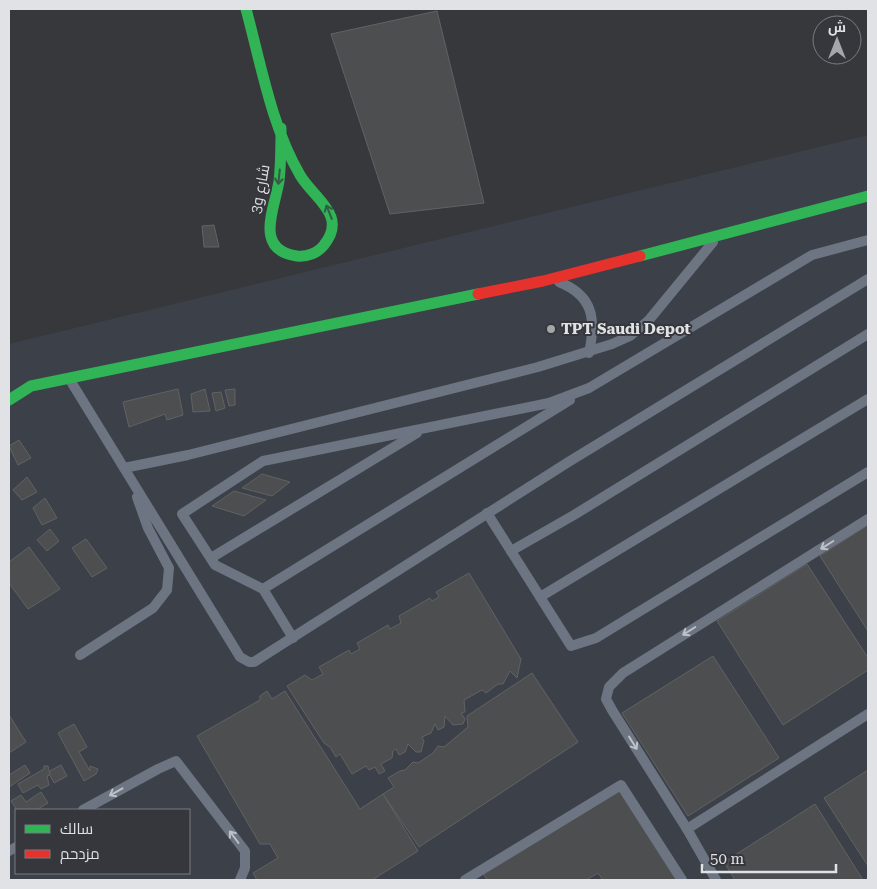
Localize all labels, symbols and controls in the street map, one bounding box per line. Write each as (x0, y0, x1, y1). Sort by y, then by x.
north arrow (812, 15, 862, 65)
text: ش (828, 19, 846, 36)
street label: شارع و3 (246, 163, 276, 215)
one-way arrow (274, 169, 284, 185)
one-way arrow (323, 205, 333, 220)
place label: TPT Saudi Depot (561, 320, 691, 338)
marker: TPT Saudi Depot (545, 323, 557, 335)
one-way arrow (820, 540, 834, 550)
one-way arrow (683, 627, 697, 637)
one-way arrow (628, 736, 638, 750)
one-way arrow (109, 788, 124, 797)
legend (15, 809, 190, 874)
text: سالك (60, 820, 93, 838)
one-way arrow (229, 830, 240, 843)
scale bar (702, 842, 836, 874)
text: مزدحم (60, 845, 100, 864)
text: 50 m (710, 850, 745, 868)

